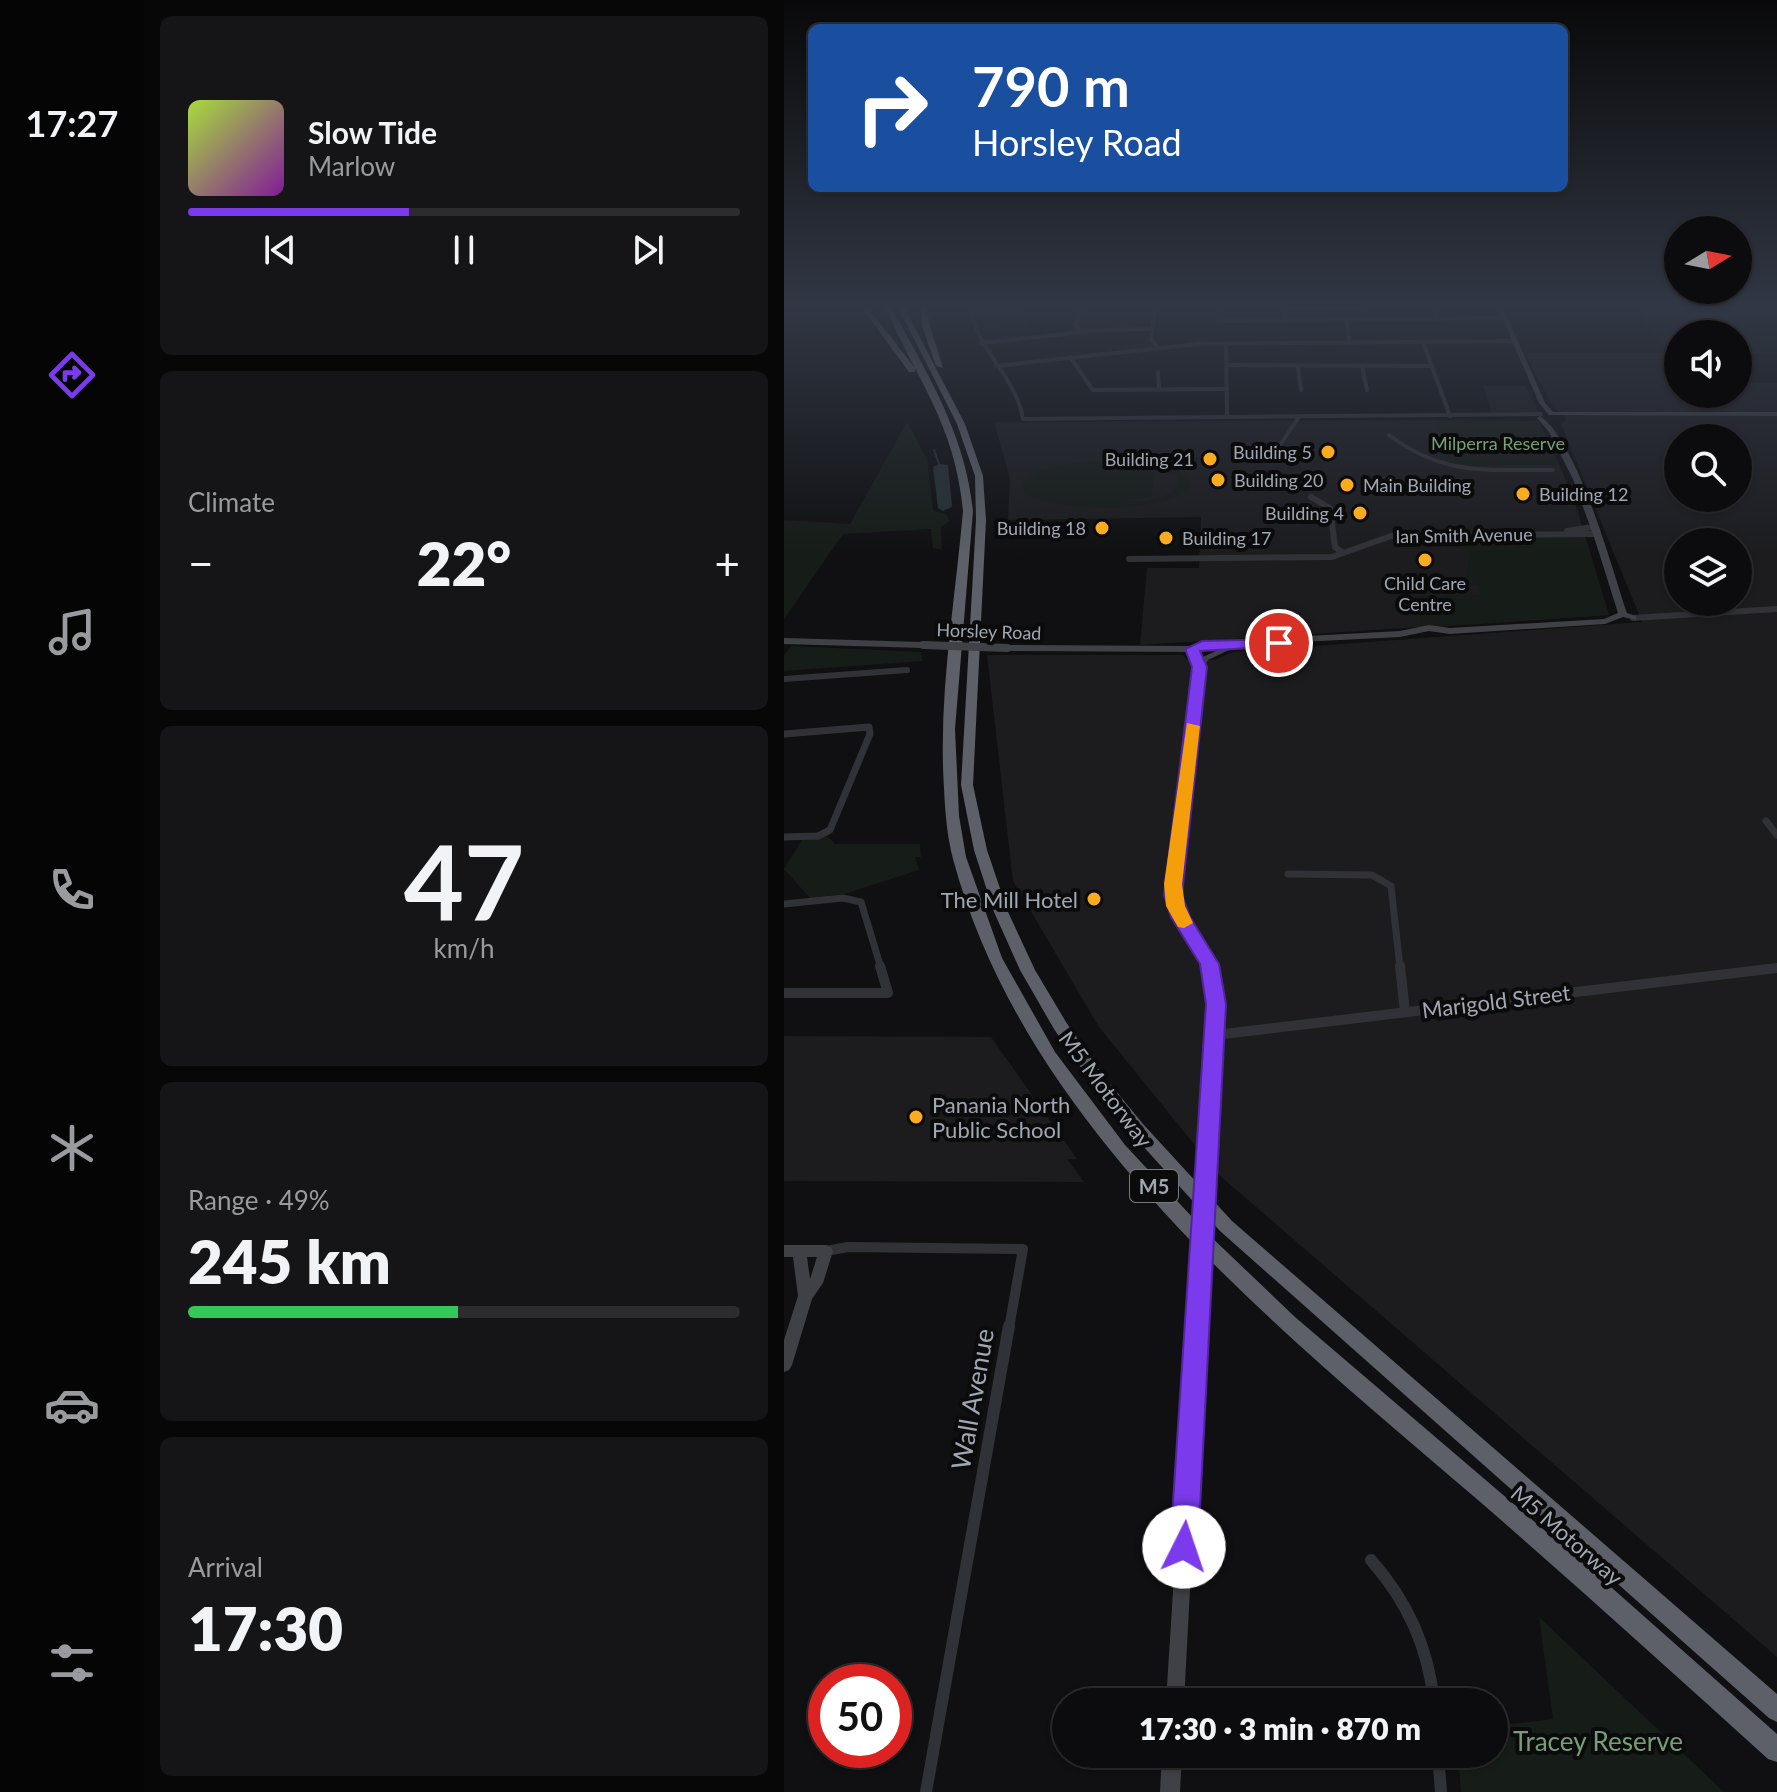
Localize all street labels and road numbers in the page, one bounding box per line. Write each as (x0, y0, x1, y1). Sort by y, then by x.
street label: Ian Smith Avenue (1395, 523, 1533, 547)
street label: Horsley Road (936, 618, 1042, 644)
street label: Marigold Street (1420, 979, 1572, 1023)
street label: M5 Motorway (1053, 1026, 1159, 1153)
road number: M5 (1130, 1170, 1178, 1202)
street label: Wall Avenue (944, 1326, 1000, 1472)
street label: M5 Motorway (1506, 1479, 1629, 1591)

